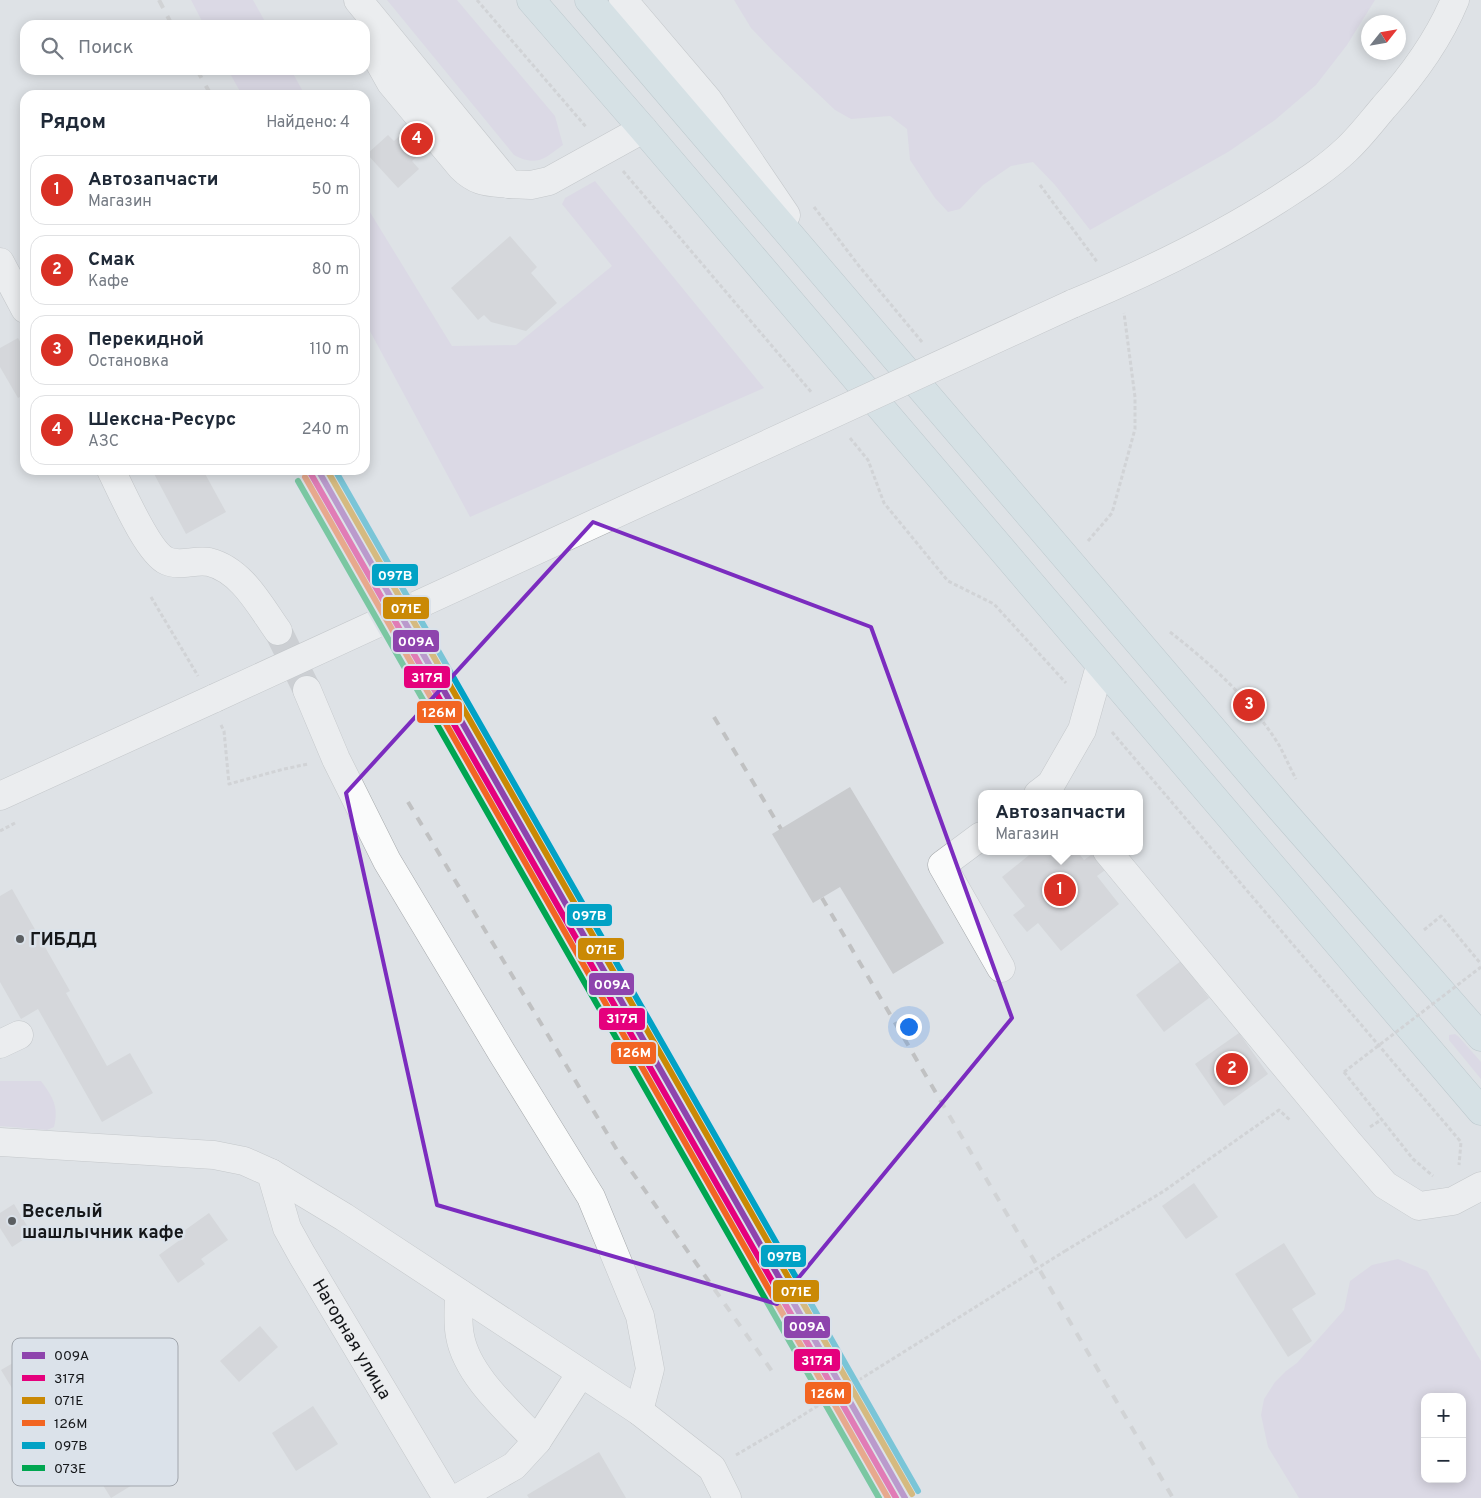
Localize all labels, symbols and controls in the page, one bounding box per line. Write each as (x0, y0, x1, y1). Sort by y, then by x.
north arrow (1361, 15, 1406, 60)
search box (20, 20, 370, 75)
icon: search (38, 34, 66, 62)
text: Поиск (78, 36, 134, 60)
text: Рядом (40, 109, 106, 136)
text: Найдено: 4 (266, 113, 350, 133)
pin: 4 (401, 120, 433, 158)
text: Автозапчасти (88, 168, 219, 192)
text: 1 (54, 180, 60, 200)
text: 50 m (312, 180, 349, 200)
text: Магазин (88, 192, 152, 212)
text: Смак (88, 248, 135, 272)
text: 2 (52, 260, 62, 280)
text: 80 m (312, 260, 349, 280)
text: Кафе (88, 272, 129, 292)
text: Перекидной (88, 328, 204, 352)
text: 3 (52, 340, 62, 360)
text: 110 m (309, 340, 349, 360)
text: Остановка (88, 352, 169, 372)
text: Шексна-Ресурс (88, 408, 236, 432)
text: 4 (52, 420, 62, 440)
text: 240 m (302, 420, 349, 440)
text: АЗС (88, 432, 119, 452)
line badge: 097В (371, 563, 419, 587)
text: 097В (378, 568, 412, 585)
line badge: 071Е (382, 596, 430, 620)
text: 071Е (391, 601, 422, 618)
line badge: 009А (392, 629, 440, 653)
text: 009А (398, 634, 434, 651)
line badge: 317Я (403, 665, 451, 689)
text: 317Я (411, 670, 443, 687)
pin: 3 (1233, 686, 1265, 724)
line badge: 126М (416, 700, 463, 724)
text: 126М (422, 705, 456, 722)
popup (978, 790, 1143, 855)
text: Автозапчасти (995, 801, 1126, 825)
text: Магазин (995, 825, 1059, 845)
pin: 1 (1044, 871, 1076, 909)
line badge: 097В (566, 903, 613, 927)
text: 097В (572, 908, 606, 925)
place label: ГИБДД (30, 929, 97, 952)
marker: ГИБДД (14, 933, 26, 945)
line badge: 071Е (577, 937, 625, 961)
text: 071Е (586, 942, 617, 959)
line badge: 009А (588, 972, 635, 996)
text: 009А (594, 977, 630, 994)
line badge: 317Я (598, 1007, 646, 1031)
text: 317Я (606, 1011, 638, 1028)
your location (896, 1014, 922, 1040)
line badge: 126М (610, 1041, 657, 1065)
text: 126М (617, 1045, 651, 1062)
pin: 2 (1216, 1050, 1248, 1088)
place label: Веселый шашлычник кафе (22, 1201, 184, 1245)
marker: Веселый шашлычник кафе (6, 1215, 18, 1227)
line badge: 097В (760, 1244, 807, 1268)
text: 097В (767, 1249, 801, 1266)
street label: Нагорная улица (306, 1275, 396, 1404)
line badge: 071Е (772, 1279, 820, 1303)
text: 071Е (781, 1284, 812, 1301)
line badge: 009А (783, 1315, 831, 1339)
text: 009А (789, 1319, 825, 1336)
legend (12, 1338, 178, 1486)
text: 009А (54, 1348, 89, 1365)
line badge: 317Я (793, 1348, 841, 1372)
text: 317Я (801, 1353, 833, 1370)
text: 317Я (54, 1371, 85, 1388)
line badge: 126М (804, 1381, 852, 1405)
text: 126М (811, 1386, 845, 1403)
text: 071Е (54, 1393, 84, 1410)
map controls (1421, 1393, 1466, 1483)
button: + (1421, 1393, 1466, 1438)
text: 126М (54, 1416, 87, 1433)
text: 097В (54, 1438, 87, 1455)
button: − (1421, 1438, 1466, 1483)
text: 073Е (54, 1461, 86, 1478)

